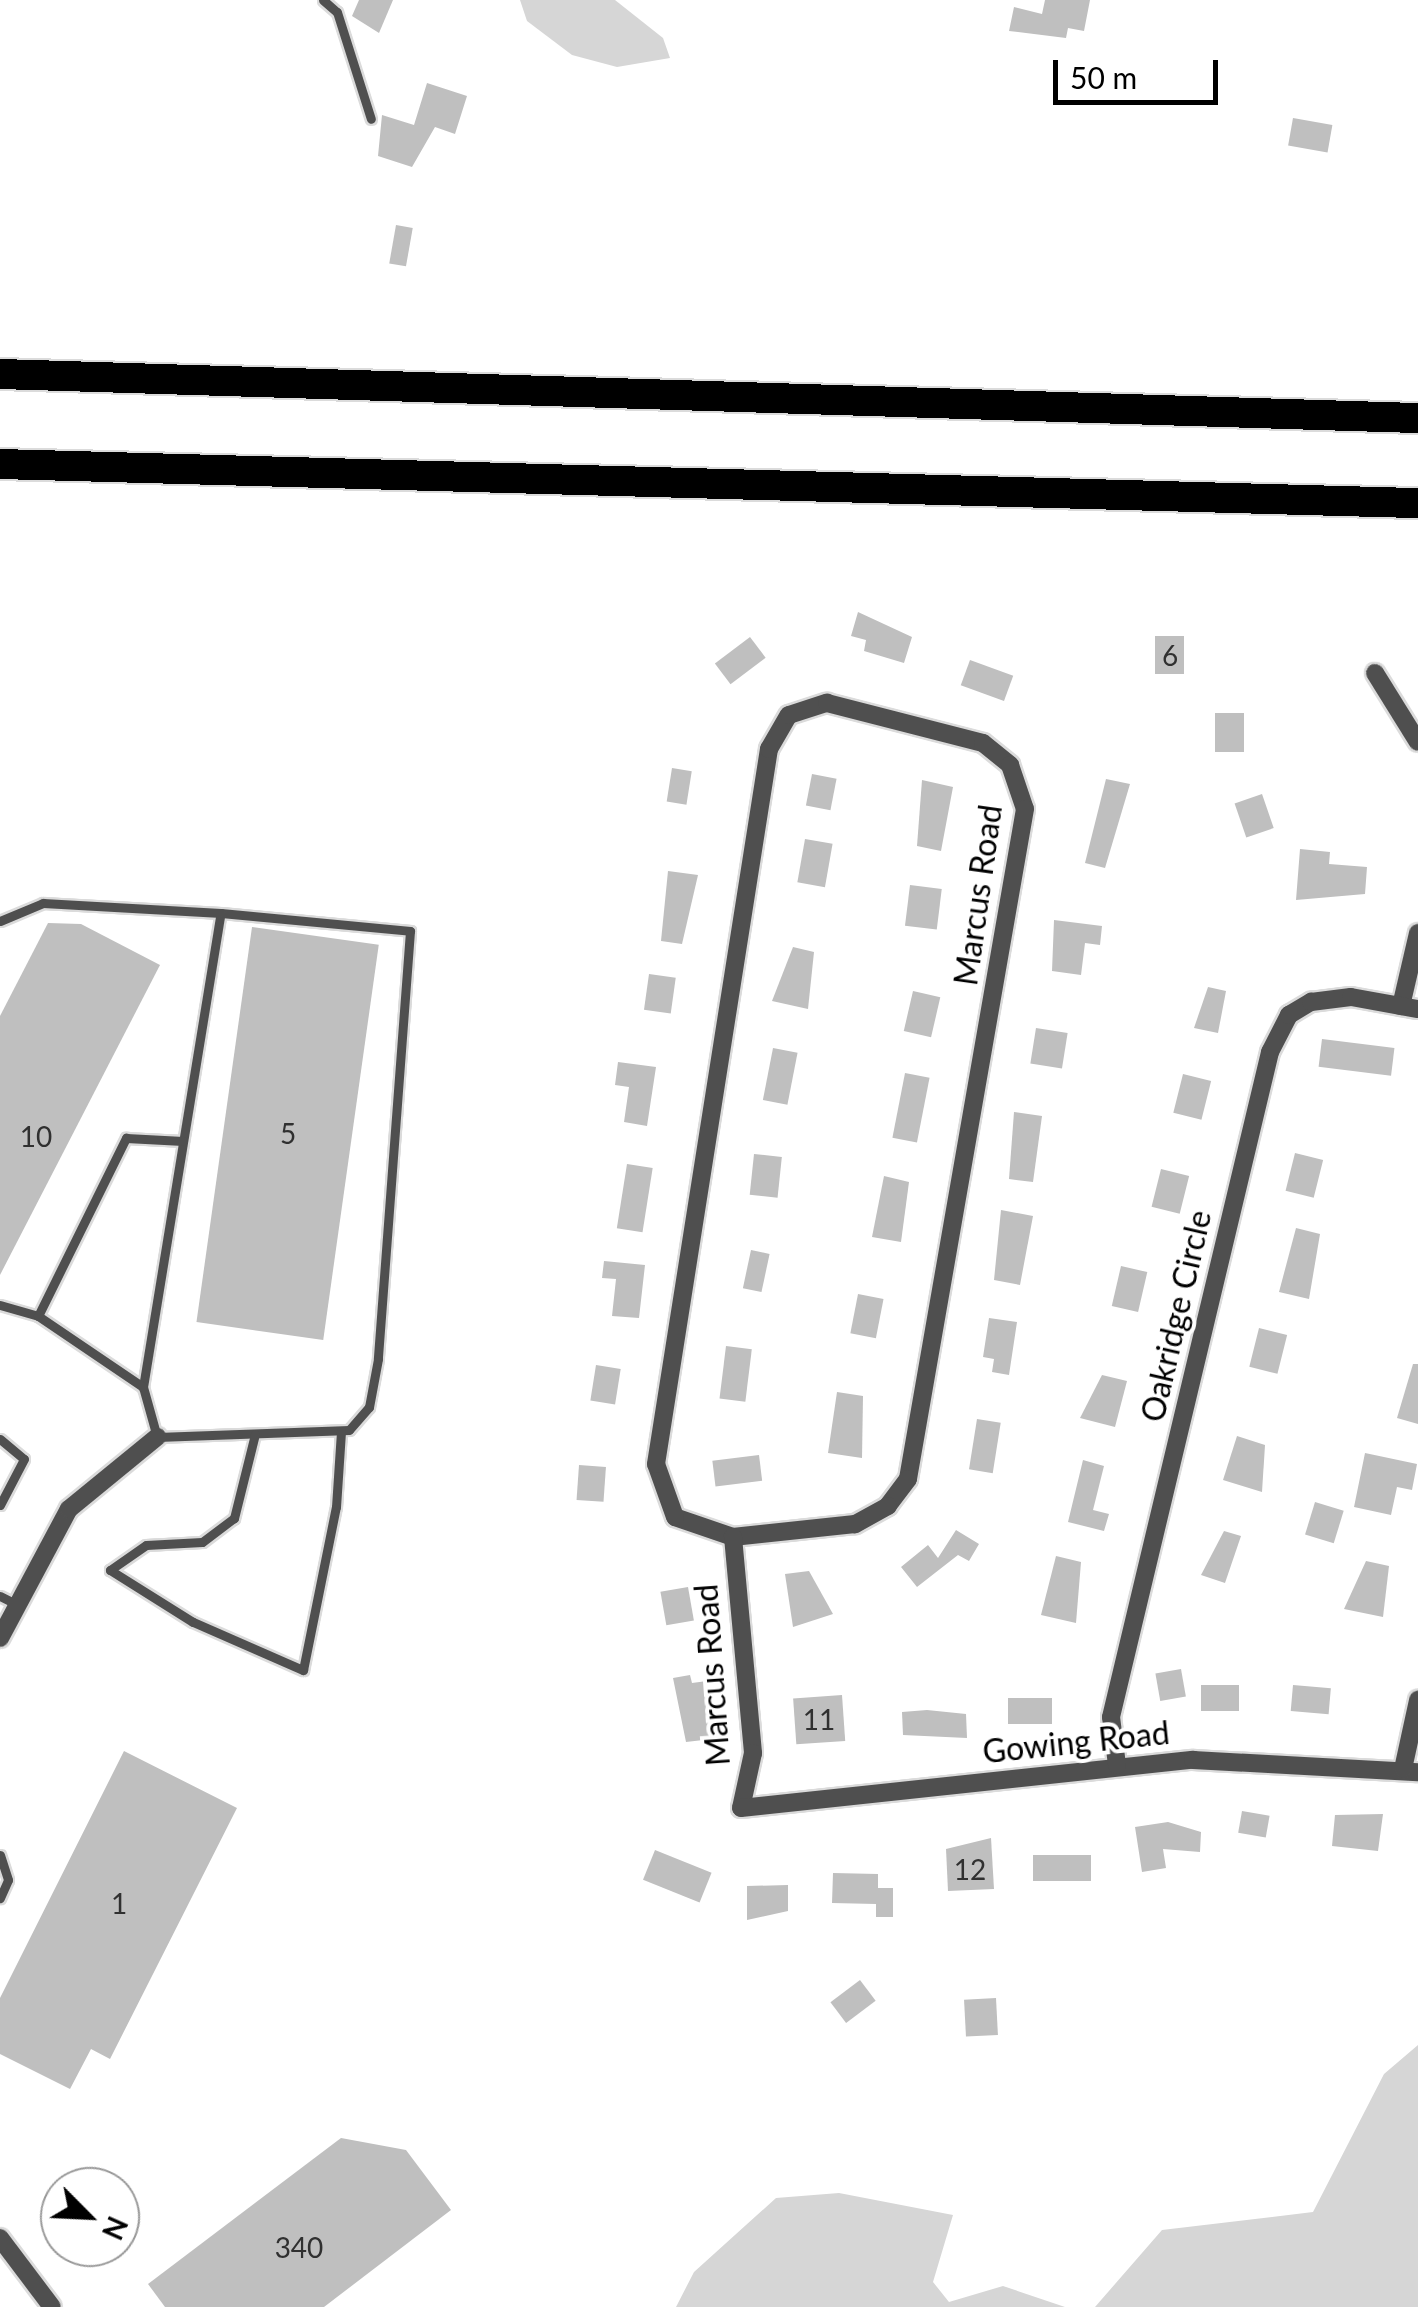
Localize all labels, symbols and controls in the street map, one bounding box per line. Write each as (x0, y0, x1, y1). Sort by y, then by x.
scale bar (1058, 40, 1223, 102)
text: 50 m (1070, 59, 1137, 95)
house number: 6 (1162, 638, 1178, 672)
street label: Marcus Road (946, 802, 1010, 988)
house number: 5 (280, 1116, 296, 1150)
house number: 10 (20, 1119, 52, 1153)
street label: Oakridge Circle (1133, 1207, 1219, 1425)
street label: Marcus Road (686, 1583, 738, 1767)
house number: 11 (803, 1702, 835, 1736)
street label: Gowing Road (981, 1713, 1171, 1771)
house number: 12 (954, 1852, 986, 1886)
house number: 1 (111, 1886, 127, 1920)
north arrow (40, 2167, 140, 2267)
text: N (96, 2212, 136, 2245)
house number: 340 (275, 2230, 323, 2264)

